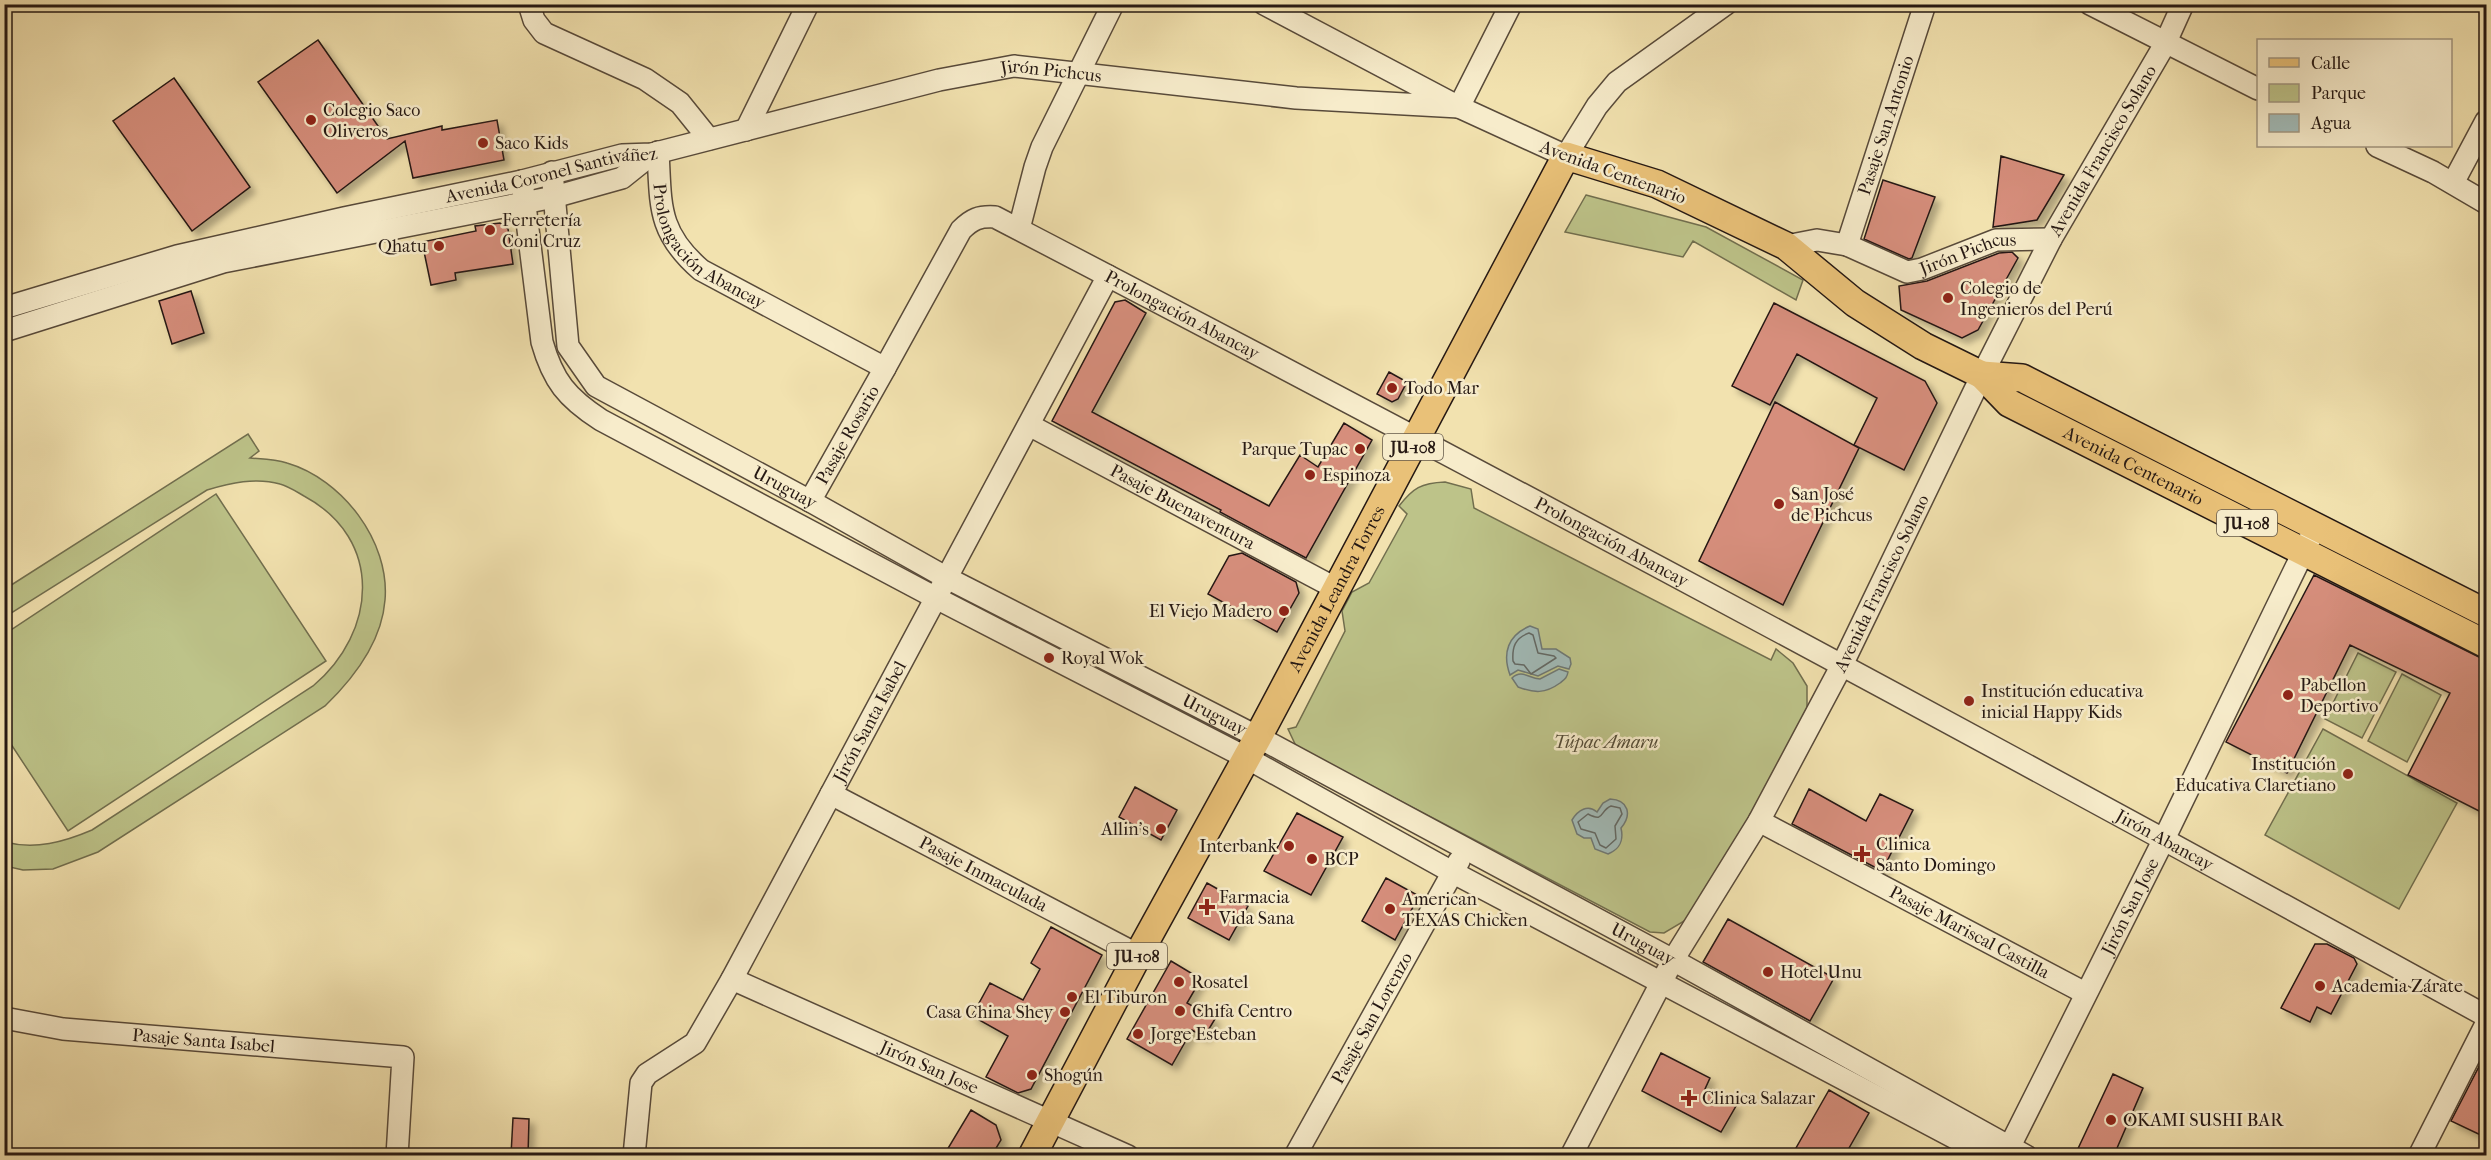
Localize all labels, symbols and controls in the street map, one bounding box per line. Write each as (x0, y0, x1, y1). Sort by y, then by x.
legend (2257, 39, 2452, 147)
street label: Pasaje San Antonio (1854, 53, 1919, 198)
text: Calle (2311, 53, 2350, 74)
street label: Jirón Pichcus (997, 56, 1103, 87)
street label: Avenida Francisco Solano (2044, 62, 2161, 241)
text: Parque (2311, 83, 2366, 104)
place label: Colegio Saco Oliveros (323, 100, 420, 142)
marker: Colegio Saco Oliveros (304, 113, 318, 127)
text: Agua (2310, 113, 2352, 134)
place label: Saco Kids (495, 133, 569, 154)
marker: Saco Kids (476, 136, 490, 150)
street label: Avenida Centenario (1536, 136, 1689, 209)
street label: Avenida Coronel Santiváñez (443, 143, 660, 208)
street label: Prolongación Abancay (649, 183, 770, 314)
place label: Ferretería Coni Cruz (502, 210, 582, 252)
marker: Ferretería Coni Cruz (483, 223, 497, 237)
street label: Jirón Pichcus (1915, 229, 2017, 281)
place label: Qhatu (378, 236, 427, 257)
marker: Qhatu (432, 239, 446, 253)
street label: Prolongación Abancay (1101, 266, 1264, 365)
place label: Colegio de Ingenieros del Perú (1960, 278, 2112, 320)
marker: Colegio de Ingenieros del Perú (1941, 291, 1955, 305)
place label: Todo Mar (1404, 378, 1479, 399)
marker: Todo Mar (1385, 381, 1399, 395)
street label: Pasaje Rosario (812, 382, 884, 488)
street label: Avenida Centenario (2059, 422, 2207, 510)
road number: JU-108 (1383, 434, 1443, 460)
place label: Parque Tupac (1241, 439, 1348, 460)
marker: Parque Tupac (1353, 442, 1367, 456)
street label: Pasaje Buenaventura (1106, 460, 1259, 555)
street label: Uruguay (749, 462, 822, 514)
place label: Espinoza (1322, 465, 1391, 486)
marker: Espinoza (1303, 468, 1317, 482)
place label: San José de Pichcus (1791, 484, 1873, 526)
street label: Avenida Francisco Solano (1830, 491, 1934, 677)
street label: Prolongación Abancay (1531, 493, 1693, 593)
marker: San José de Pichcus (1772, 497, 1786, 511)
street label: Avenida Leandra Torres (1284, 502, 1390, 676)
road number: JU-108 (2217, 510, 2277, 536)
place label: El Viejo Madero (1149, 601, 1272, 622)
marker: El Viejo Madero (1277, 604, 1291, 618)
place label: Royal Wok (1061, 648, 1144, 669)
marker: Royal Wok (1042, 651, 1056, 665)
street label: Jirón Santa Isabel (828, 658, 911, 788)
place label: Pabellon Deportivo (2300, 675, 2378, 717)
place label: Institución educativa inicial Happy Kids (1981, 681, 2144, 723)
marker: Pabellon Deportivo (2281, 688, 2295, 702)
street label: Uruguay (1178, 690, 1251, 741)
marker: Institución educativa inicial Happy Kids (1962, 694, 1976, 708)
park label: Túpac Amaru (1554, 732, 1658, 753)
place label: Institución Educativa Claretiano (2175, 754, 2337, 796)
marker: Institución Educativa Claretiano (2341, 767, 2355, 781)
street label: Jirón Abancay (2110, 804, 2218, 876)
place label: Allin's (1100, 819, 1149, 840)
marker: Allin's (1154, 822, 1168, 836)
street label: Pasaje Inmaculada (915, 832, 1051, 917)
place label: Clinica Santo Domingo (1876, 834, 1996, 876)
place label: Interbank (1199, 836, 1278, 857)
marker: Interbank (1282, 839, 1296, 853)
marker: Clinica Santo Domingo (1853, 845, 1871, 863)
place label: BCP (1324, 849, 1359, 870)
marker: BCP (1305, 852, 1319, 866)
street label: Jirón San Jose (2097, 855, 2164, 961)
street label: Pasaje Mariscal Castilla (1886, 882, 2054, 984)
place label: Farmacia Vida Sana (1218, 887, 1295, 929)
place label: American TEXAS Chicken (1401, 889, 1528, 931)
marker: Farmacia Vida Sana (1200, 900, 1214, 914)
marker: American TEXAS Chicken (1383, 902, 1397, 916)
street label: Uruguay (1607, 919, 1680, 971)
road number: JU-108 (1107, 943, 1167, 969)
street label: Pasaje San Lorenzo (1327, 949, 1417, 1088)
place label: Hotel Unu (1780, 962, 1862, 983)
marker: Hotel Unu (1761, 965, 1775, 979)
place label: Rosatel (1191, 972, 1248, 993)
marker: Rosatel (1172, 975, 1186, 989)
place label: Academia Zárate (2331, 976, 2463, 997)
marker: Academia Zárate (2313, 979, 2327, 993)
place label: El Tiburon (1084, 987, 1168, 1008)
marker: El Tiburon (1065, 990, 1079, 1004)
place label: Chifa Centro (1192, 1001, 1292, 1022)
place label: Casa China Shey (926, 1002, 1054, 1023)
marker: Chifa Centro (1173, 1004, 1187, 1018)
marker: Casa China Shey (1058, 1005, 1072, 1019)
place label: Jorge Esteban (1148, 1024, 1257, 1045)
street label: Pasaje Santa Isabel (131, 1025, 276, 1057)
marker: Jorge Esteban (1131, 1027, 1145, 1041)
street label: Jirón San Jose (875, 1036, 982, 1099)
place label: Shogún (1044, 1065, 1104, 1086)
marker: Shogún (1025, 1068, 1039, 1082)
place label: Clinica Salazar (1702, 1088, 1815, 1109)
marker: Clinica Salazar (1680, 1089, 1698, 1107)
place label: OKAMI SUSHI BAR (2123, 1110, 2284, 1131)
marker: OKAMI SUSHI BAR (2104, 1113, 2118, 1127)

